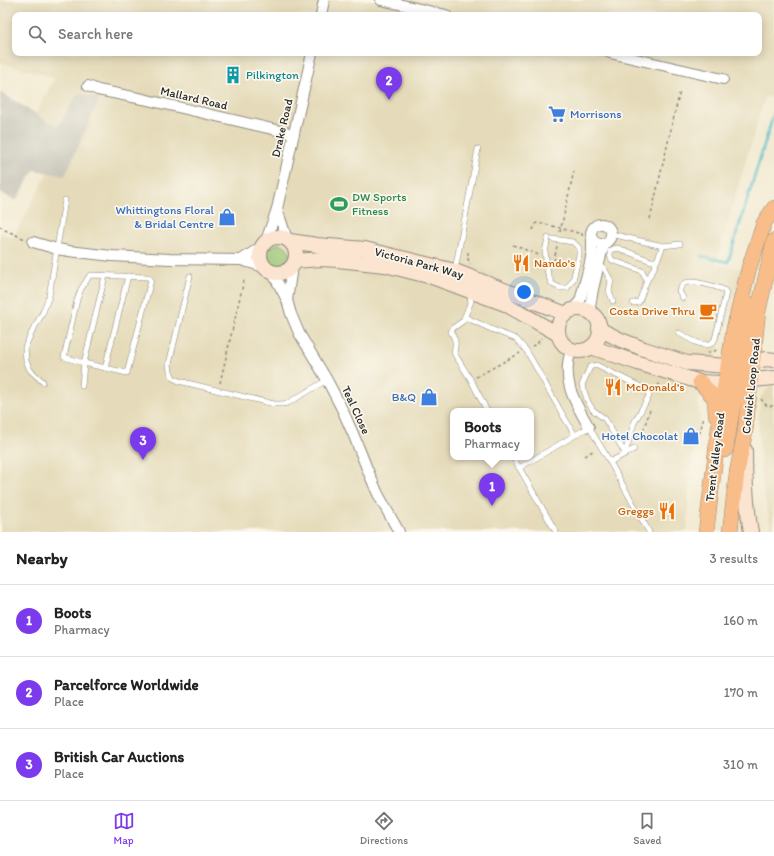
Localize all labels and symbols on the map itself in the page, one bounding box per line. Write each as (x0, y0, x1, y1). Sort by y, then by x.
building icon: Pilkington (223, 65, 243, 85)
pin: 2 (376, 67, 402, 100)
place label: Pilkington (246, 68, 299, 82)
street label: Mallard Road (159, 83, 229, 113)
street label: Drake Road (268, 97, 296, 159)
supermarket icon: Morrisons (547, 104, 567, 124)
place label: Morrisons (570, 107, 622, 121)
place label: DW Sports Fitness (352, 190, 407, 218)
sports icon: DW Sports Fitness (329, 194, 349, 214)
place label: Whittingtons Floral & Bridal Centre (115, 203, 215, 231)
shop icon: Whittingtons Floral & Bridal Centre (217, 207, 237, 227)
street label: Victoria Park Way (373, 244, 465, 282)
restaurant icon: Nando's (511, 253, 531, 273)
place label: Nando's (534, 256, 575, 270)
your location (514, 282, 534, 302)
cafe icon: Costa Drive Thru (698, 301, 718, 321)
place label: Costa Drive Thru (609, 304, 695, 318)
street label: Colwick Loop Road (739, 337, 763, 435)
restaurant icon: McDonald's (603, 377, 623, 397)
place label: McDonald's (626, 380, 685, 394)
street label: Teal Close (339, 384, 373, 437)
shop icon: B&Q (419, 387, 439, 407)
place label: B&Q (392, 390, 416, 404)
street label: Trent Valley Road (703, 411, 727, 502)
shop icon: Hotel Chocolat (681, 426, 701, 446)
pin: 3 (130, 427, 156, 460)
place label: Hotel Chocolat (602, 429, 678, 443)
pin: 1 (479, 473, 505, 506)
restaurant icon: Greggs (657, 501, 677, 521)
place label: Greggs (618, 504, 654, 518)

